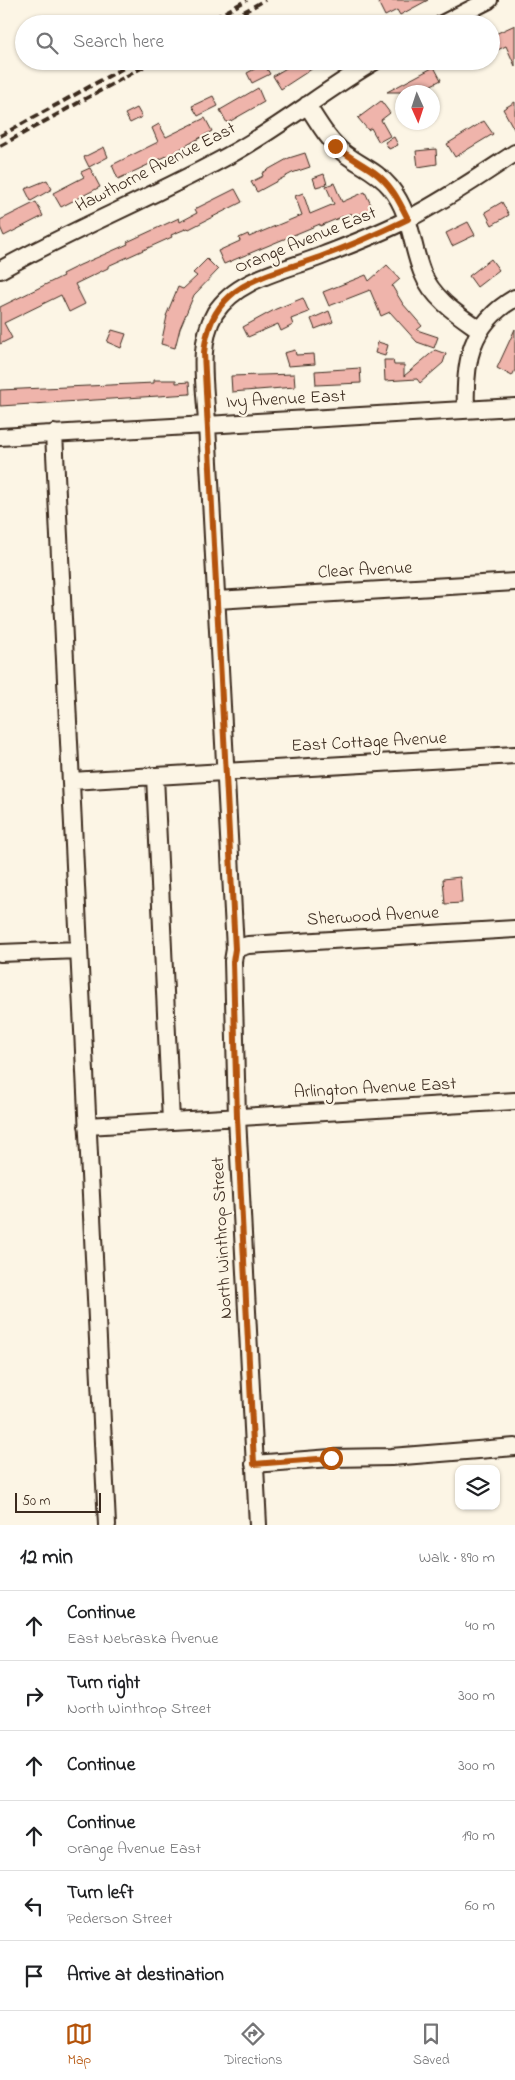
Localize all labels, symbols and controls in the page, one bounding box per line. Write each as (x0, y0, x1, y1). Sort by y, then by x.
search box (15, 15, 500, 70)
icon: search (33, 29, 61, 57)
text: Search here (73, 29, 164, 56)
north arrow (395, 85, 440, 130)
street label: Hawthorne Avenue East (71, 116, 241, 220)
route end (324, 135, 347, 158)
street label: Orange Avenue East (231, 201, 381, 282)
street label: Ivy Avenue East (225, 384, 347, 416)
street label: Clear Avenue (317, 555, 414, 586)
street label: East Cottage Avenue (290, 726, 448, 761)
street label: Sherwood Avenue (306, 901, 441, 933)
street label: Arlington Avenue East (293, 1072, 457, 1107)
street label: North Winthrop Street (206, 1156, 240, 1320)
route start (320, 1447, 343, 1470)
map controls (455, 1465, 500, 1510)
button: layers (455, 1465, 500, 1510)
scale bar (15, 1490, 101, 1513)
text: 50 m (22, 1491, 50, 1512)
text: 12 min (20, 1543, 73, 1573)
text: Walk · 890 m (419, 1546, 495, 1570)
text: Continue (67, 1600, 135, 1627)
icon: ahead (20, 1612, 48, 1640)
text: 40 m (465, 1614, 495, 1638)
text: East Nebraska Avenue (67, 1627, 219, 1651)
text: Turn right (67, 1670, 140, 1697)
icon: right (20, 1682, 48, 1710)
text: 300 m (458, 1684, 495, 1708)
text: North Winthrop Street (67, 1697, 211, 1721)
icon: ahead (20, 1752, 48, 1780)
text: Continue (67, 1752, 135, 1779)
text: 300 m (458, 1754, 495, 1778)
text: Continue (67, 1810, 135, 1837)
icon: ahead (20, 1822, 48, 1850)
text: 190 m (462, 1824, 495, 1848)
text: Orange Avenue East (67, 1837, 201, 1861)
text: Turn left (67, 1880, 134, 1907)
icon: left (20, 1892, 48, 1920)
text: 60 m (465, 1894, 495, 1918)
text: Pederson Street (67, 1907, 172, 1931)
icon: arrive (20, 1962, 48, 1990)
text: Arrive at destination (67, 1962, 224, 1989)
tab: Map (65, 2020, 93, 2071)
tab: Directions (224, 2020, 282, 2071)
tab: Saved (413, 2020, 450, 2071)

